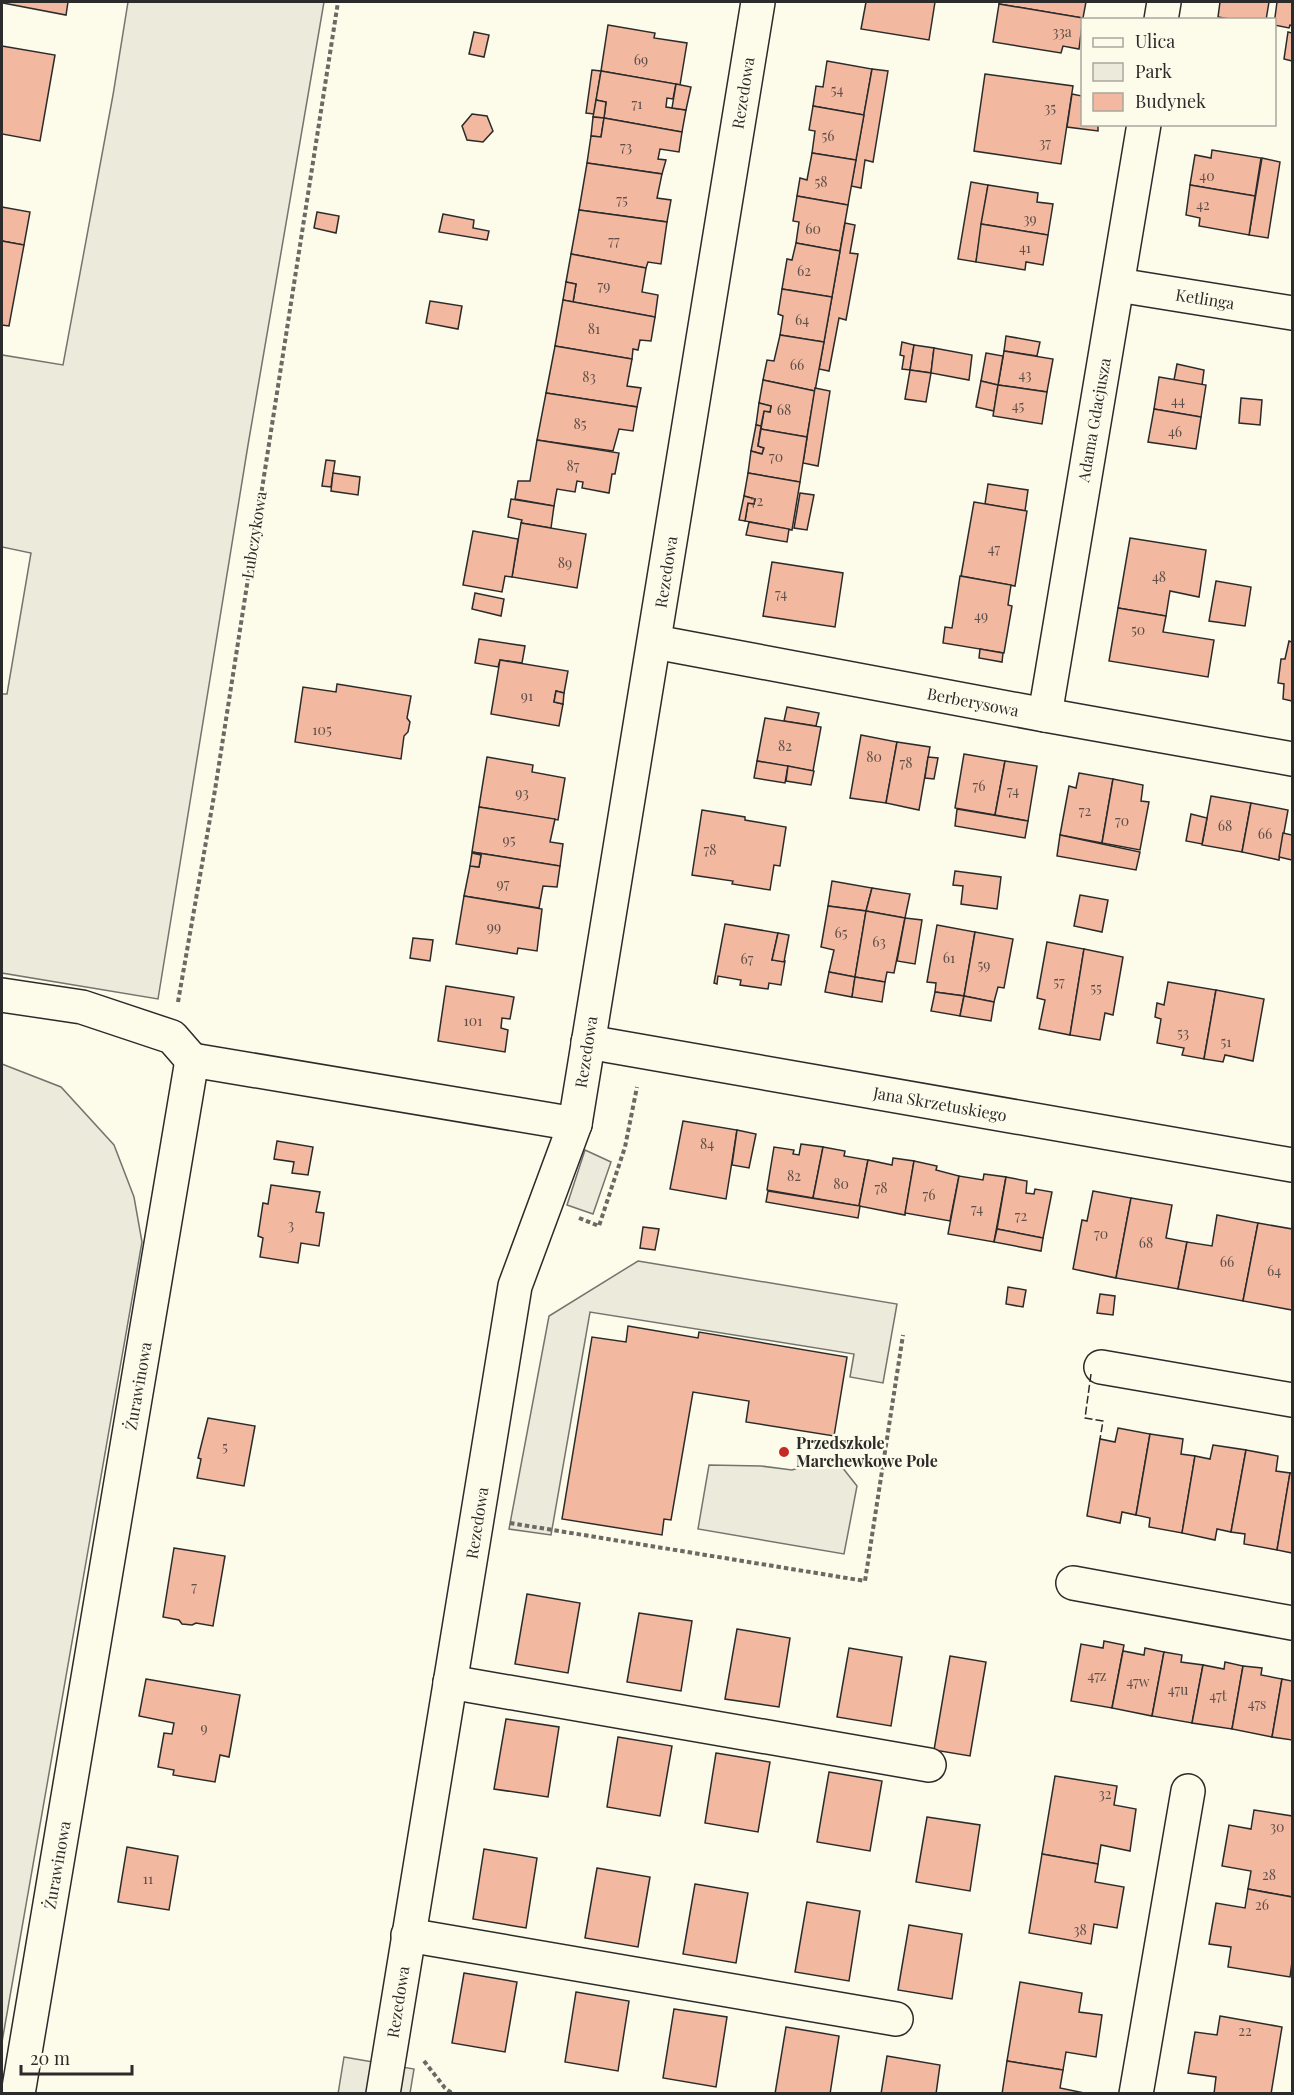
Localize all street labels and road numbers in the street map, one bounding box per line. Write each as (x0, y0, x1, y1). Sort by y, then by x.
street label: Rezedowa (726, 56, 759, 130)
street label: Ketlinga (1174, 284, 1236, 314)
street label: Adama Gdacjusza (1072, 356, 1115, 485)
street label: Lubczykowa (236, 490, 271, 580)
street label: Rezedowa (649, 535, 682, 609)
street label: Berberysowa (925, 682, 1021, 721)
street label: Rezedowa (569, 1015, 602, 1089)
street label: Jana Skrzetuskiego (871, 1081, 1009, 1126)
street label: Żurawinowa (119, 1340, 156, 1432)
street label: Rezedowa (460, 1486, 493, 1560)
street label: Żurawinowa (38, 1819, 75, 1911)
street label: Rezedowa (381, 1965, 414, 2039)

